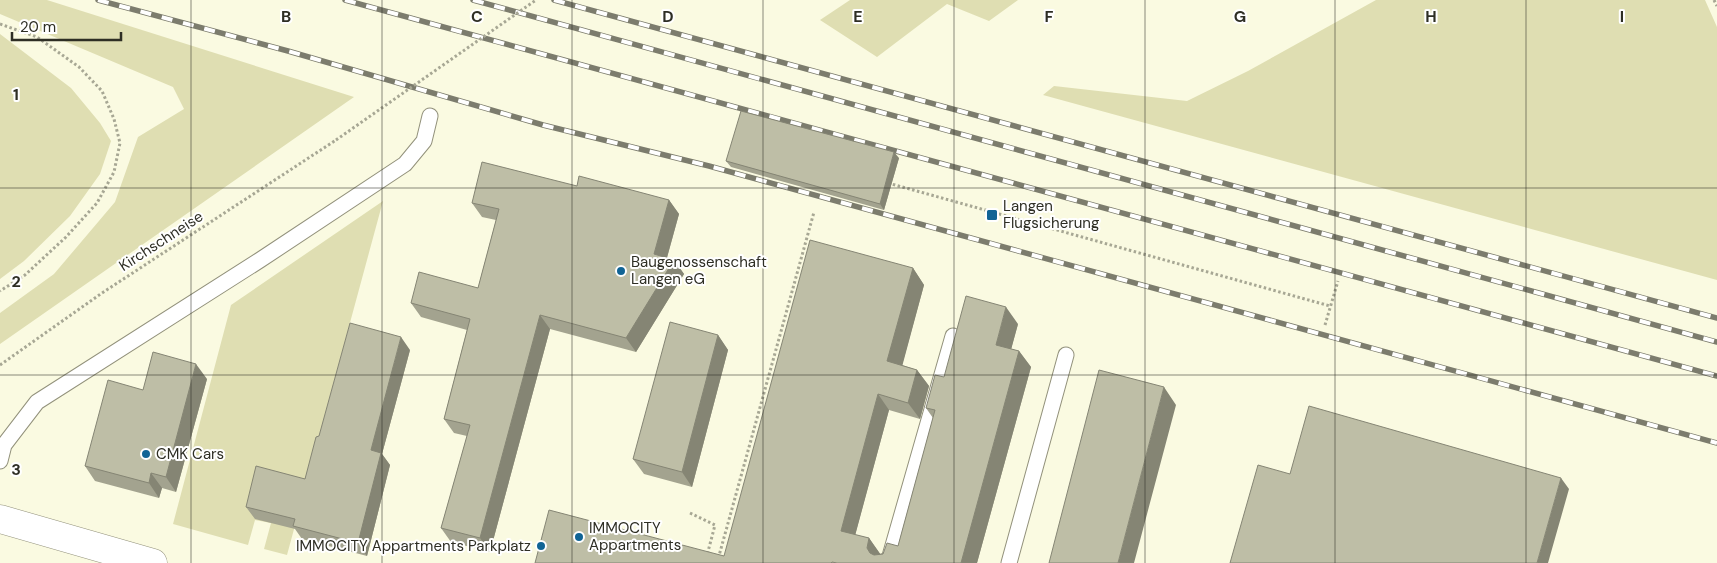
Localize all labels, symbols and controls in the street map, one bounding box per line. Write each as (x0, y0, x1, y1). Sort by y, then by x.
text: B (281, 6, 291, 27)
text: C (471, 6, 483, 27)
text: D (662, 6, 674, 27)
text: E (853, 6, 863, 27)
text: F (1045, 6, 1054, 27)
text: G (1234, 6, 1246, 27)
text: H (1425, 6, 1437, 27)
text: I (1620, 6, 1624, 27)
scale bar (12, 10, 121, 42)
text: 20 m (20, 17, 56, 37)
text: 1 (13, 84, 19, 105)
place label: Langen Flugsicherung (1003, 196, 1099, 233)
street label: Kirchschneise (115, 206, 207, 276)
marker: Langen Flugsicherung (985, 208, 999, 222)
place label: Baugenossenschaft Langen eG (631, 252, 767, 289)
marker: Baugenossenschaft Langen eG (615, 265, 627, 277)
text: 2 (11, 271, 21, 292)
place label: CMK Cars (156, 444, 224, 464)
marker: CMK Cars (140, 448, 152, 460)
text: 3 (11, 459, 21, 480)
place label: IMMOCITY Appartments (589, 518, 681, 555)
marker: IMMOCITY Appartments (573, 531, 585, 543)
place label: IMMOCITY Appartments Parkplatz (296, 536, 531, 556)
marker: IMMOCITY Appartments Parkplatz (535, 540, 547, 552)

